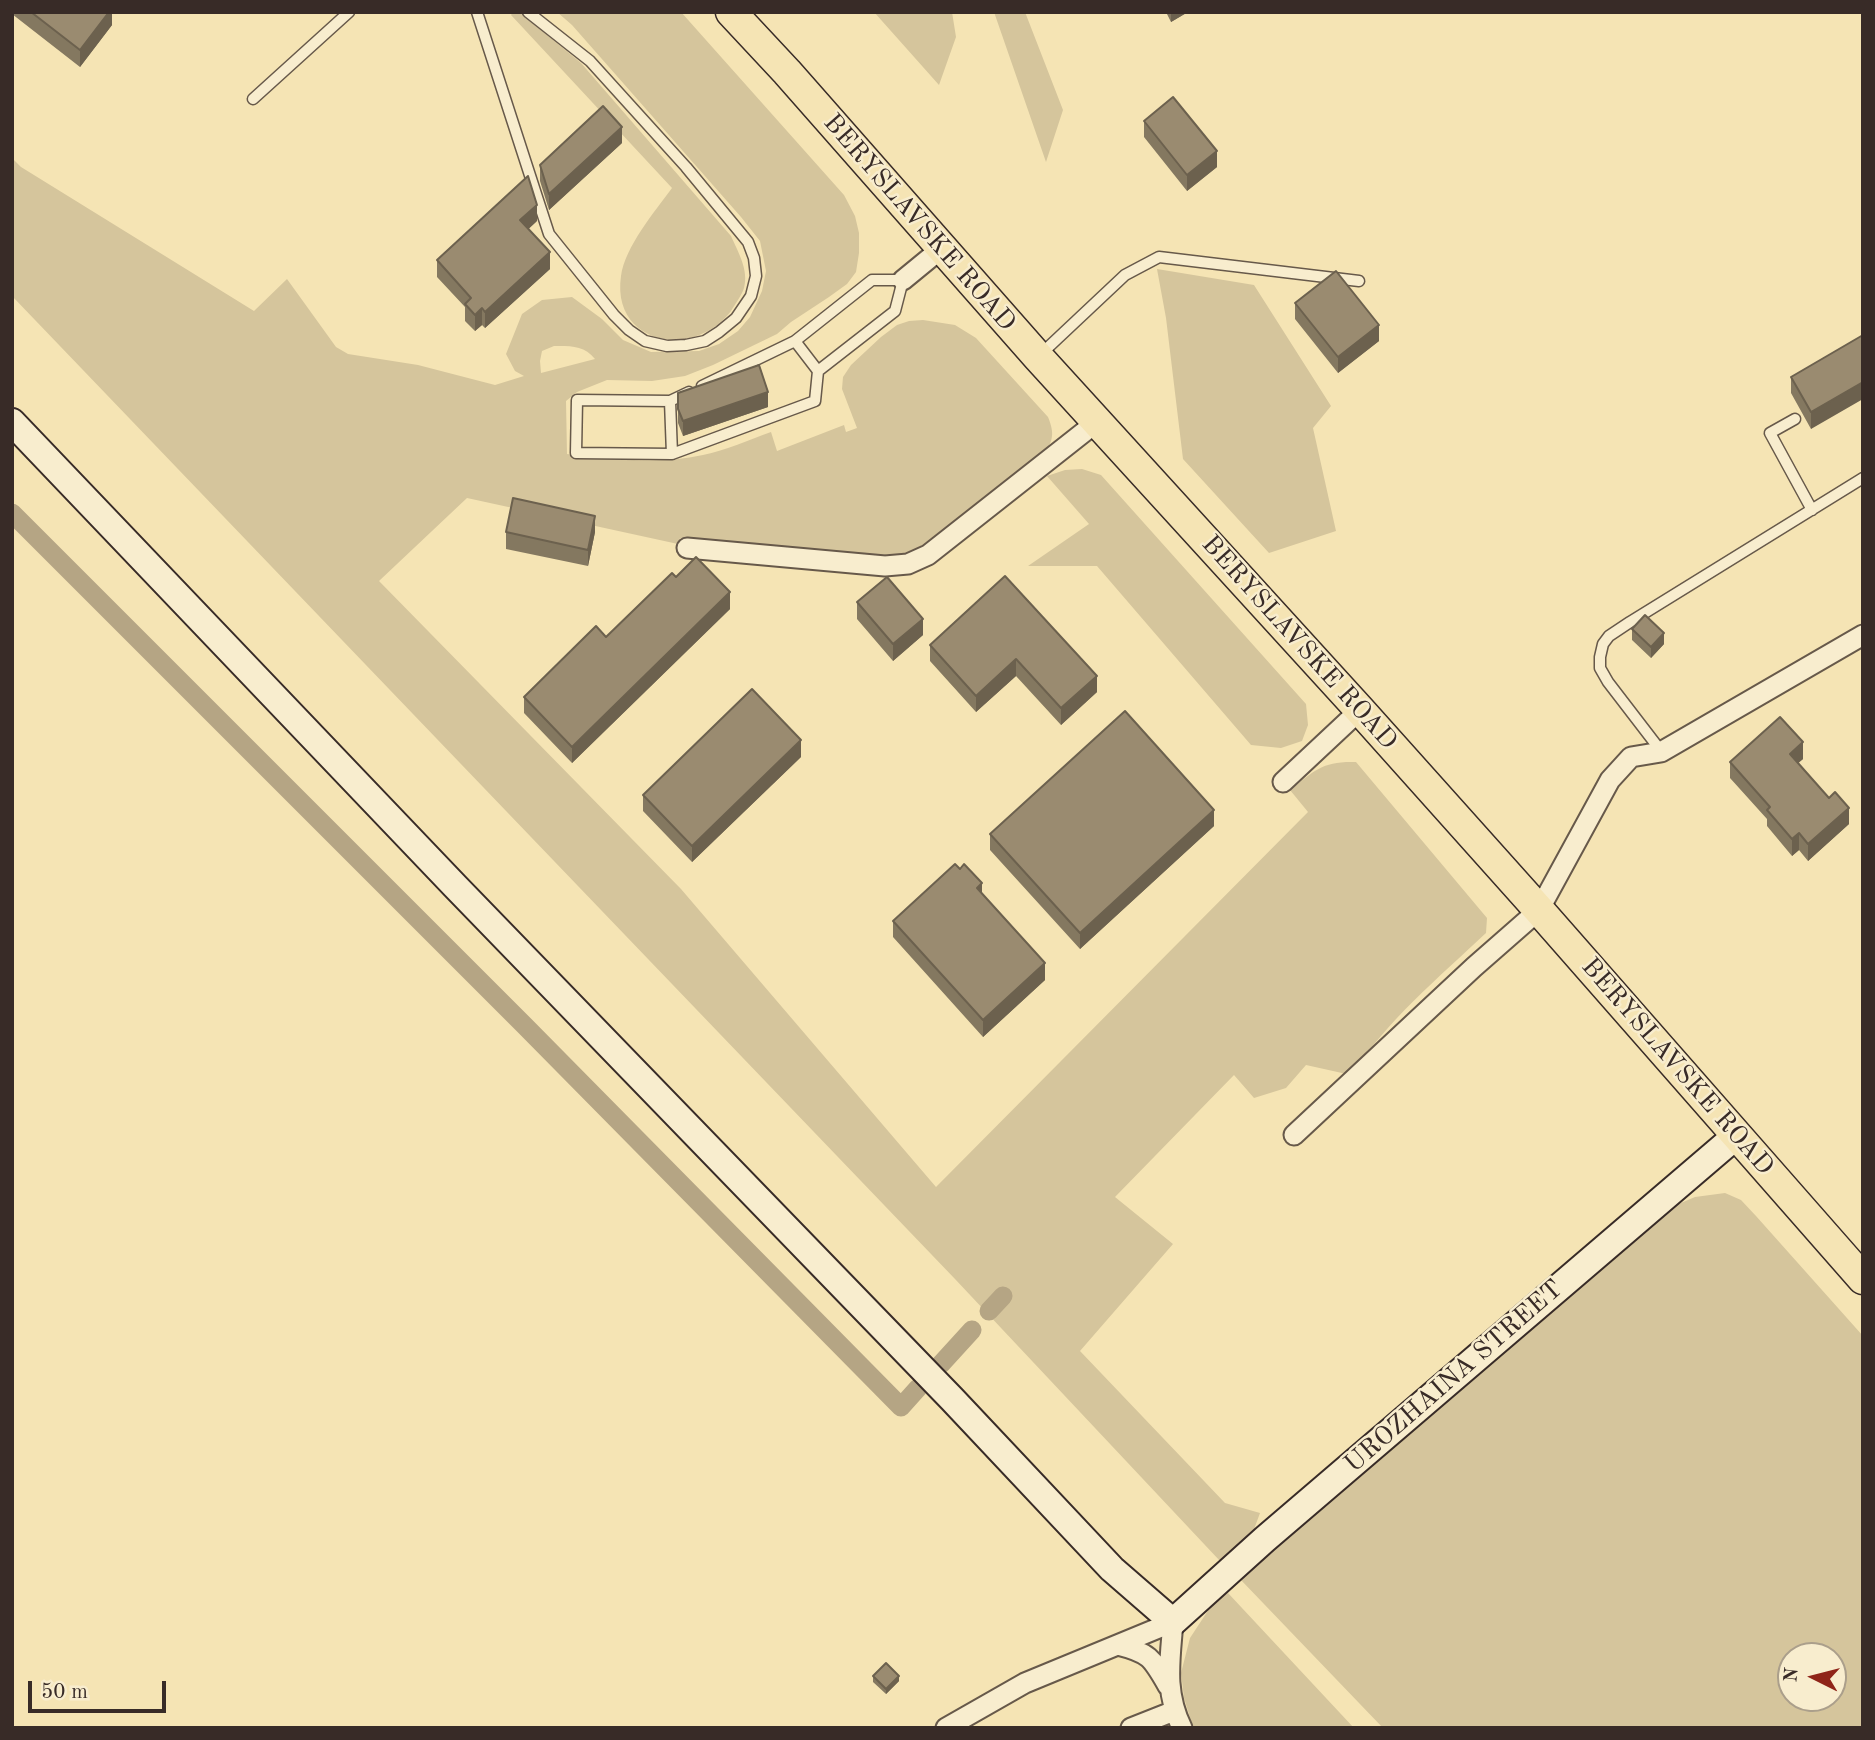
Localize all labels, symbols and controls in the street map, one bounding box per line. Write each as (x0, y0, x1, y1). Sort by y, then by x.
street label: BERYSLAVSKE ROAD (816, 108, 1022, 338)
street label: BERYSLAVSKE ROAD (1194, 529, 1404, 757)
street label: BERYSLAVSKE ROAD (1574, 952, 1780, 1182)
street label: UROZHAINA STREET (1339, 1274, 1569, 1480)
north arrow (1777, 1642, 1847, 1712)
scale bar (32, 1666, 170, 1710)
text: N (1782, 1667, 1803, 1683)
text: 50 m (41, 1682, 88, 1703)

